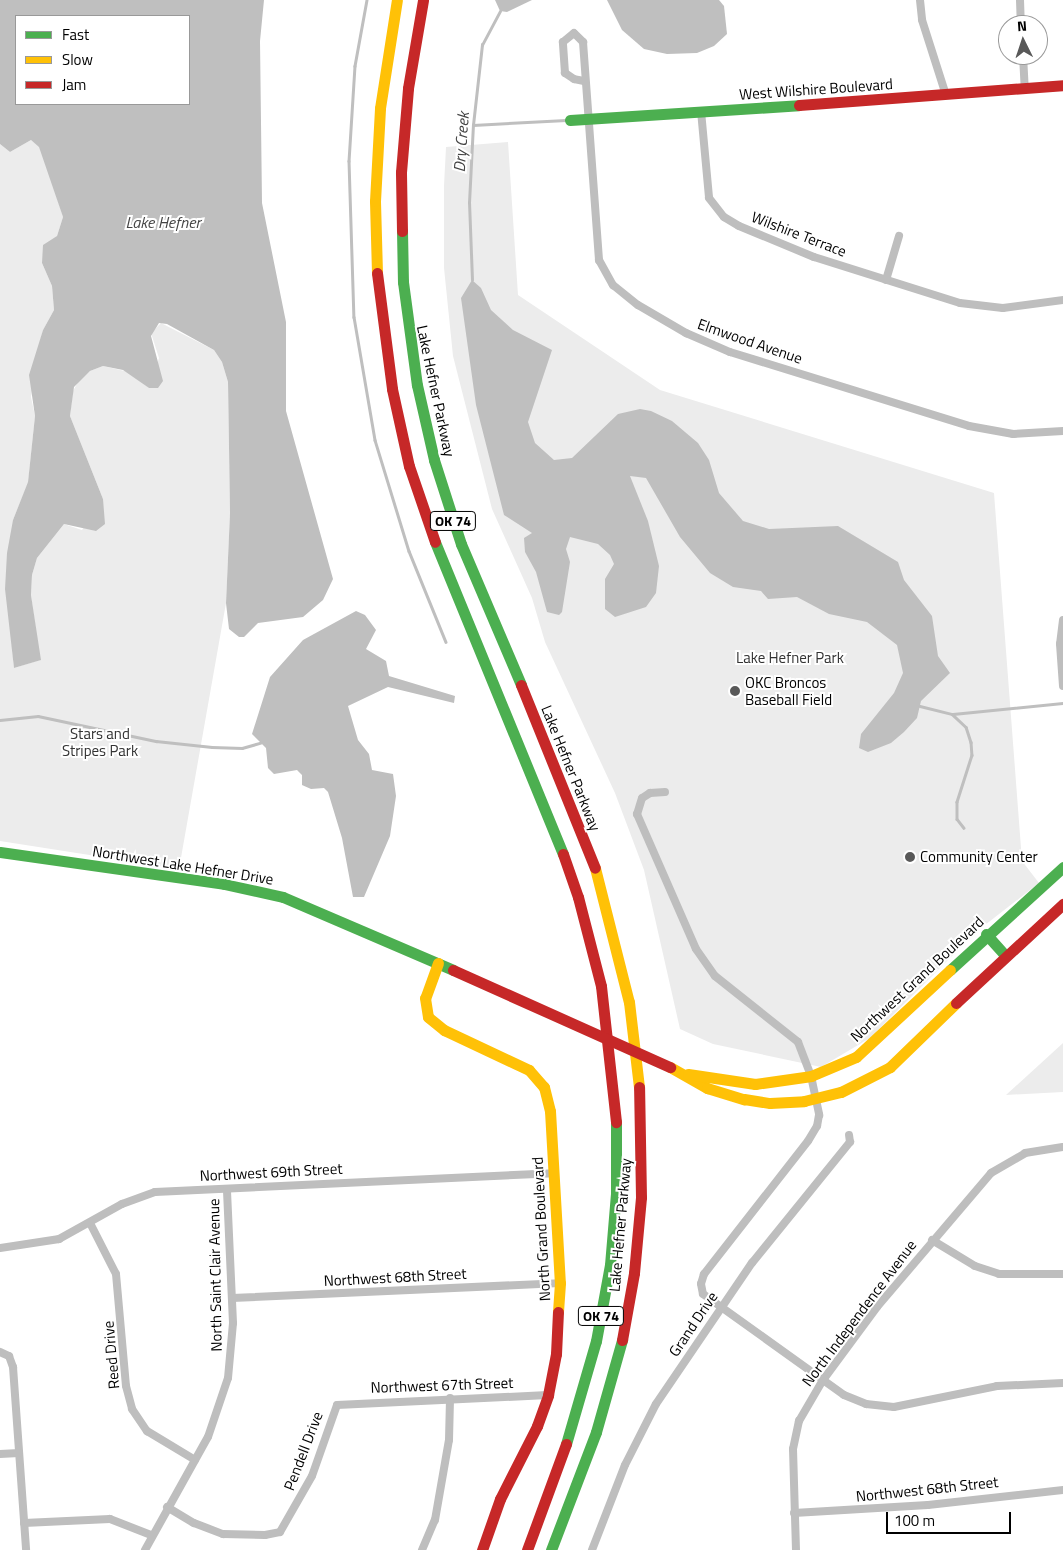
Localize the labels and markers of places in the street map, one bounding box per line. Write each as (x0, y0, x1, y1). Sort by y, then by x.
place label: OKC Broncos Baseball Field (745, 673, 832, 708)
marker: OKC Broncos Baseball Field (729, 685, 741, 697)
place label: Community Center (920, 848, 1038, 866)
marker: Community Center (904, 851, 916, 863)

